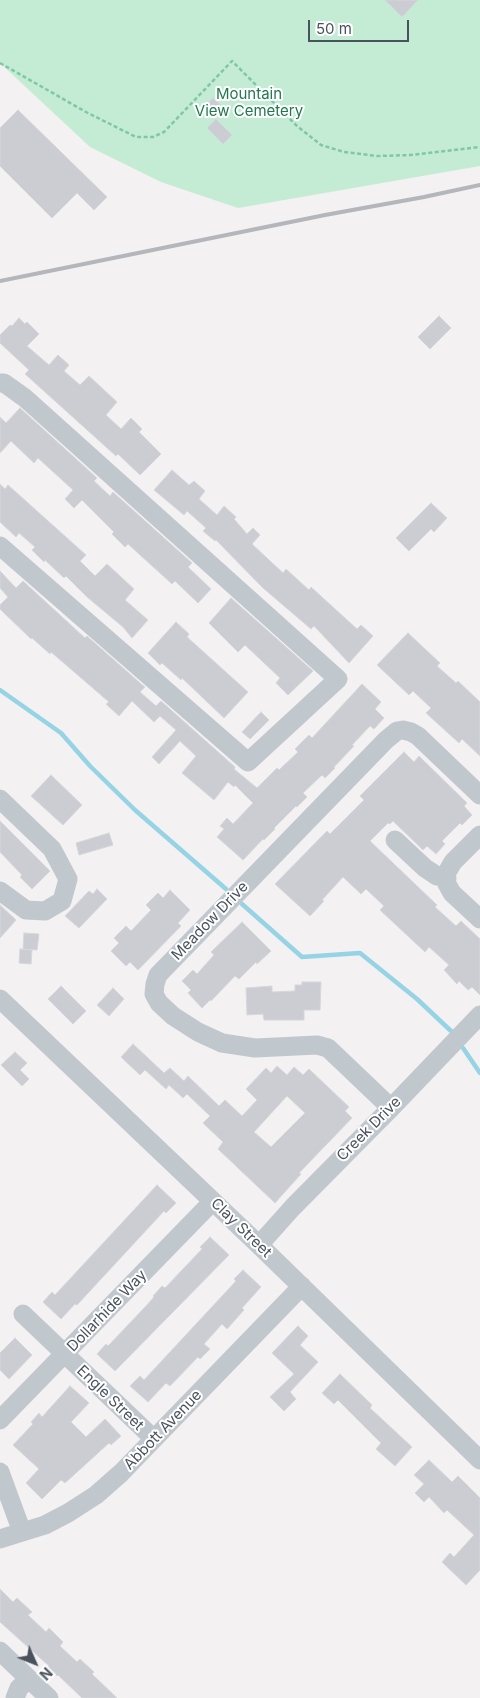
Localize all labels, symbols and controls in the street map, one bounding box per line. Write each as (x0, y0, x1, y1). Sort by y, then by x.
scale bar (310, 10, 411, 42)
text: 50 m (316, 19, 352, 38)
park label: Mountain View Cemetery (195, 85, 303, 120)
street label: Meadow Drive (168, 878, 252, 964)
street label: Creek Drive (333, 1093, 405, 1165)
street label: Clay Street (207, 1195, 275, 1261)
street label: Dollarhide Way (63, 1266, 151, 1356)
street label: Engle Street (73, 1362, 147, 1434)
street label: Abbott Avenue (120, 1386, 206, 1474)
north arrow (10, 1638, 60, 1688)
text: N (36, 1664, 56, 1684)

